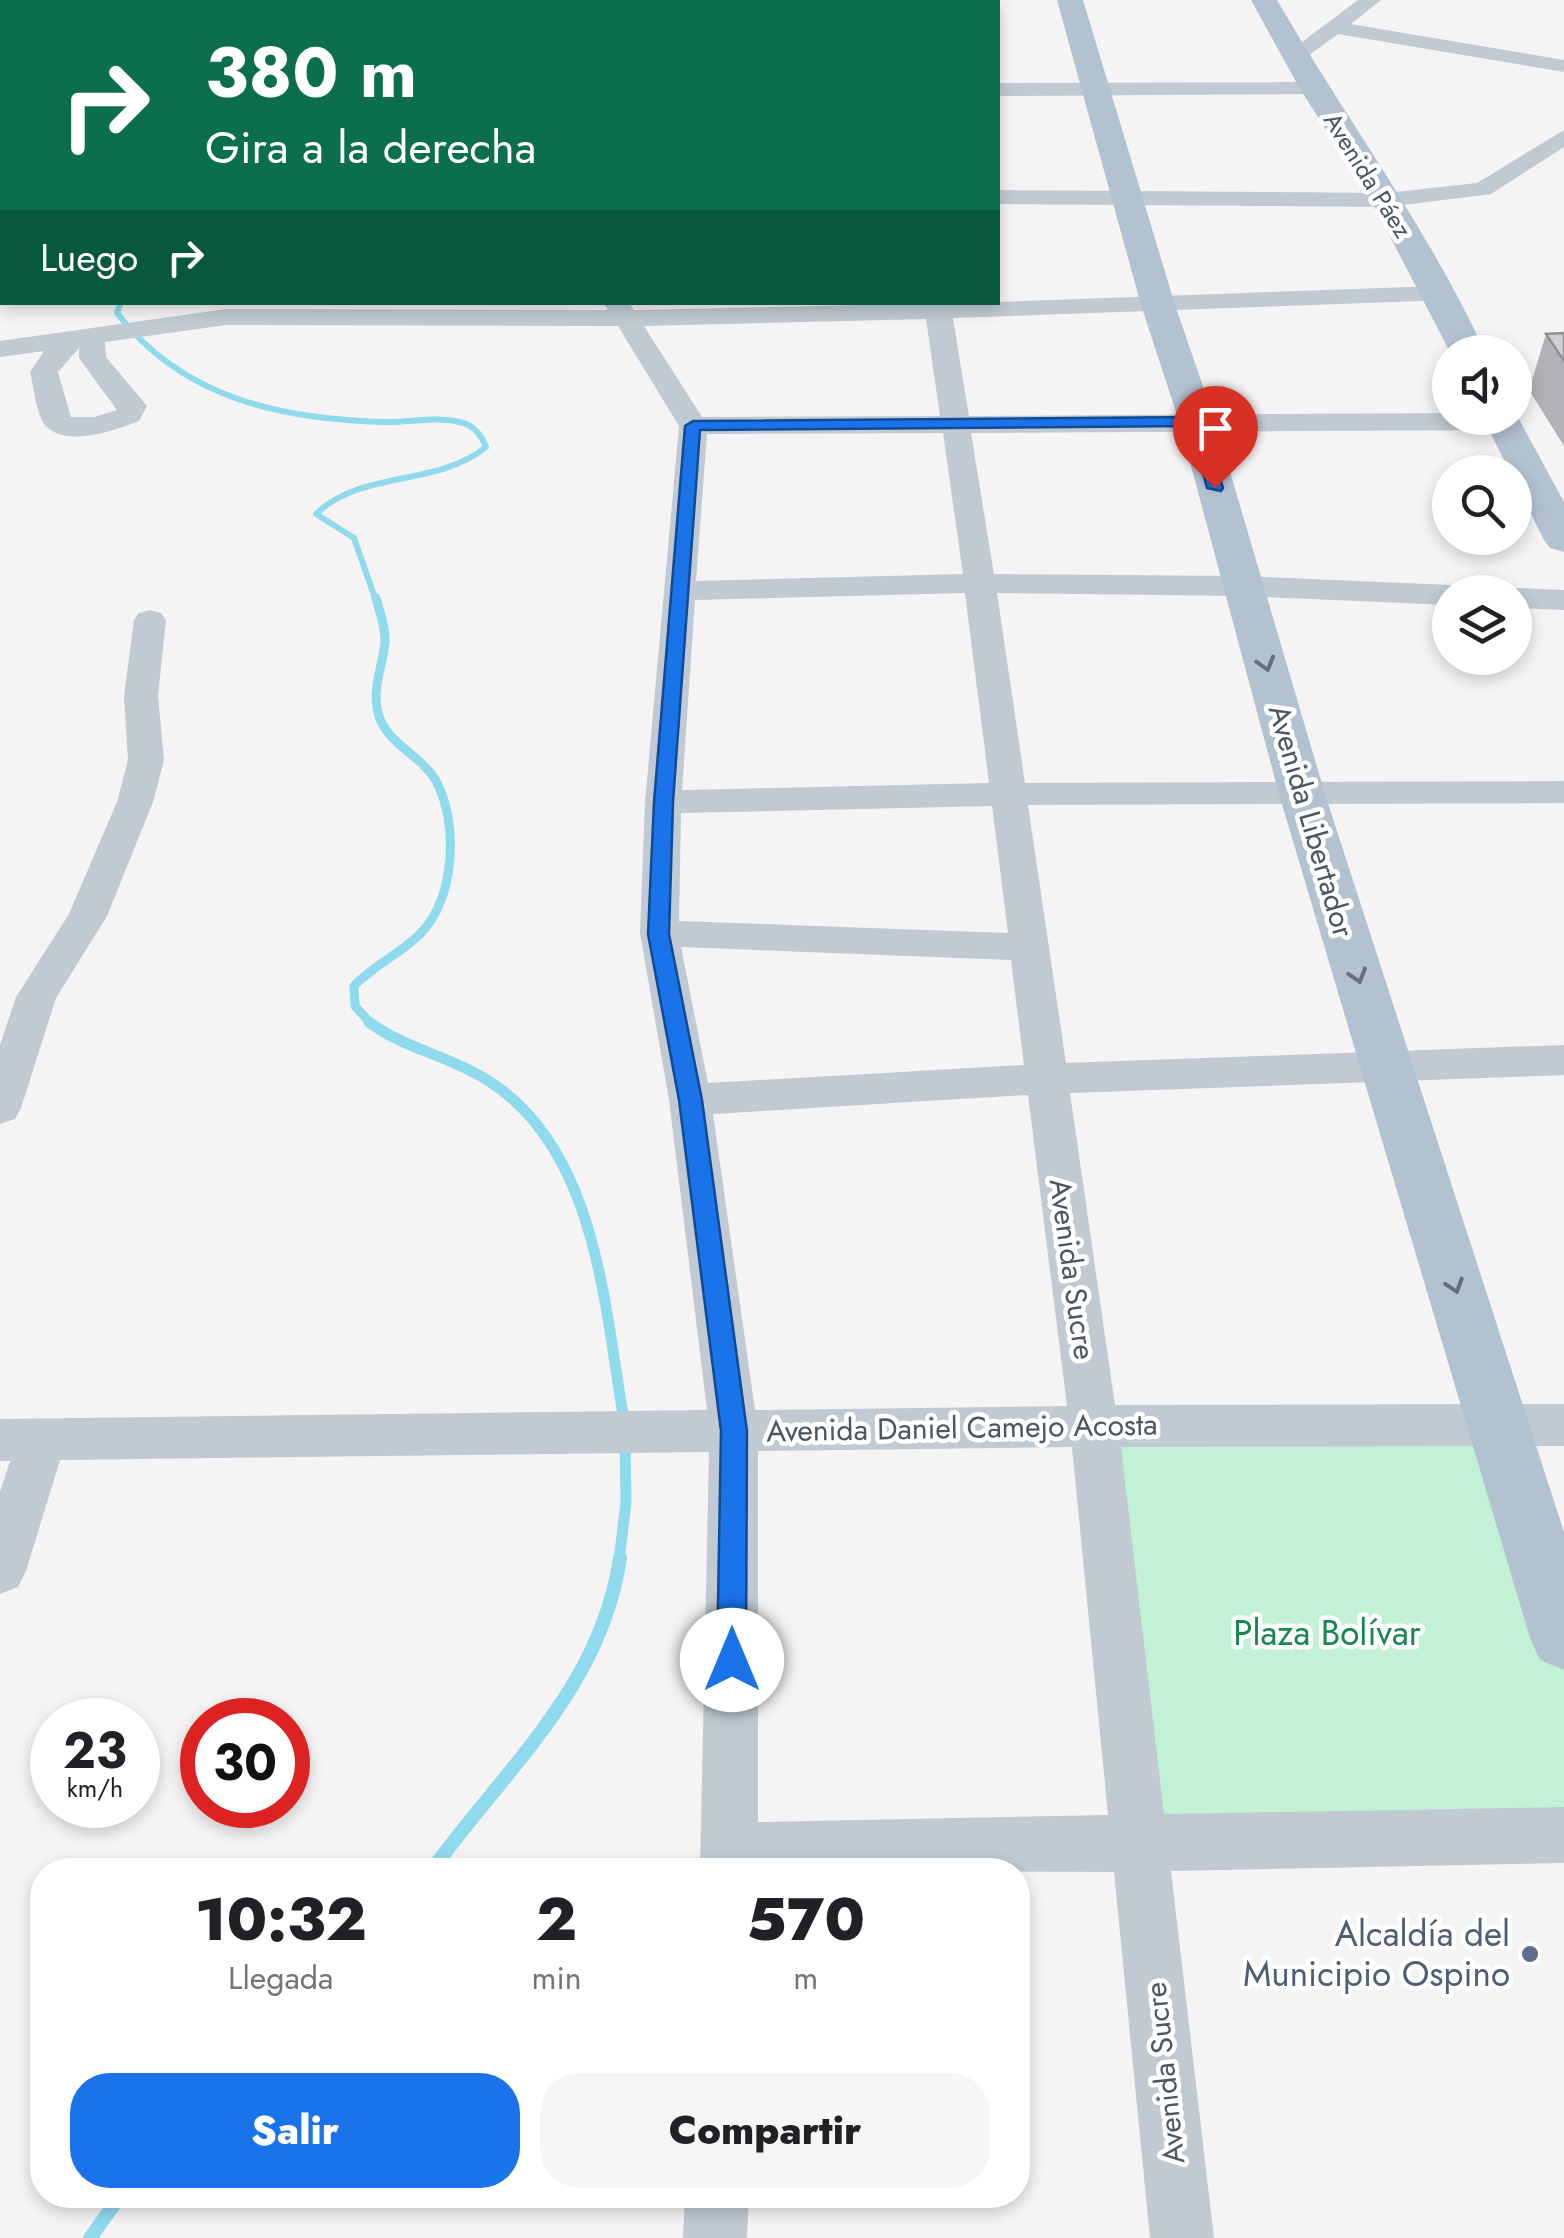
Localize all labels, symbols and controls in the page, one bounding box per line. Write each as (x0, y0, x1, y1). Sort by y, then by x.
text: 380 m (205, 22, 417, 123)
icon: right (40, 40, 170, 170)
street label: Avenida Páez (1315, 105, 1421, 245)
text: Gira a la derecha (205, 115, 536, 180)
text: Luego (40, 230, 138, 285)
icon: right (158, 230, 213, 285)
map controls (1432, 335, 1532, 675)
button: sound (1432, 335, 1532, 435)
pin (1173, 386, 1258, 489)
icon: arrive (1188, 401, 1243, 456)
button: search (1432, 455, 1532, 555)
button: layers (1432, 575, 1532, 675)
one-way arrow (1254, 655, 1275, 672)
street label: Avenida Libertador (1258, 700, 1365, 943)
one-way arrow (1346, 967, 1366, 984)
street label: Avenida Sucre (1039, 1176, 1106, 1362)
one-way arrow (1444, 1277, 1464, 1294)
street label: Avenida Daniel Camejo Acosta (766, 1403, 1158, 1452)
position arrow (680, 1608, 784, 1712)
park label: Plaza Bolívar (1233, 1608, 1421, 1658)
speed limit sign: 30 (180, 1698, 310, 1828)
text: 23 (63, 1714, 127, 1787)
text: km/h (67, 1770, 123, 1806)
text: 10:32 (195, 1876, 367, 1963)
text: 2 (536, 1876, 577, 1963)
text: 570 (747, 1876, 865, 1963)
place label: Alcaldía del Municipio Ospino (1243, 1909, 1510, 1999)
marker: Alcaldía del Municipio Ospino (1519, 1943, 1541, 1965)
text: Llegada (228, 1955, 334, 2001)
text: min (532, 1955, 582, 2001)
text: m (793, 1955, 818, 2001)
street label: Avenida Sucre (1134, 1980, 1195, 2166)
button: Salir (70, 2073, 520, 2188)
button: Compartir (540, 2073, 990, 2188)

